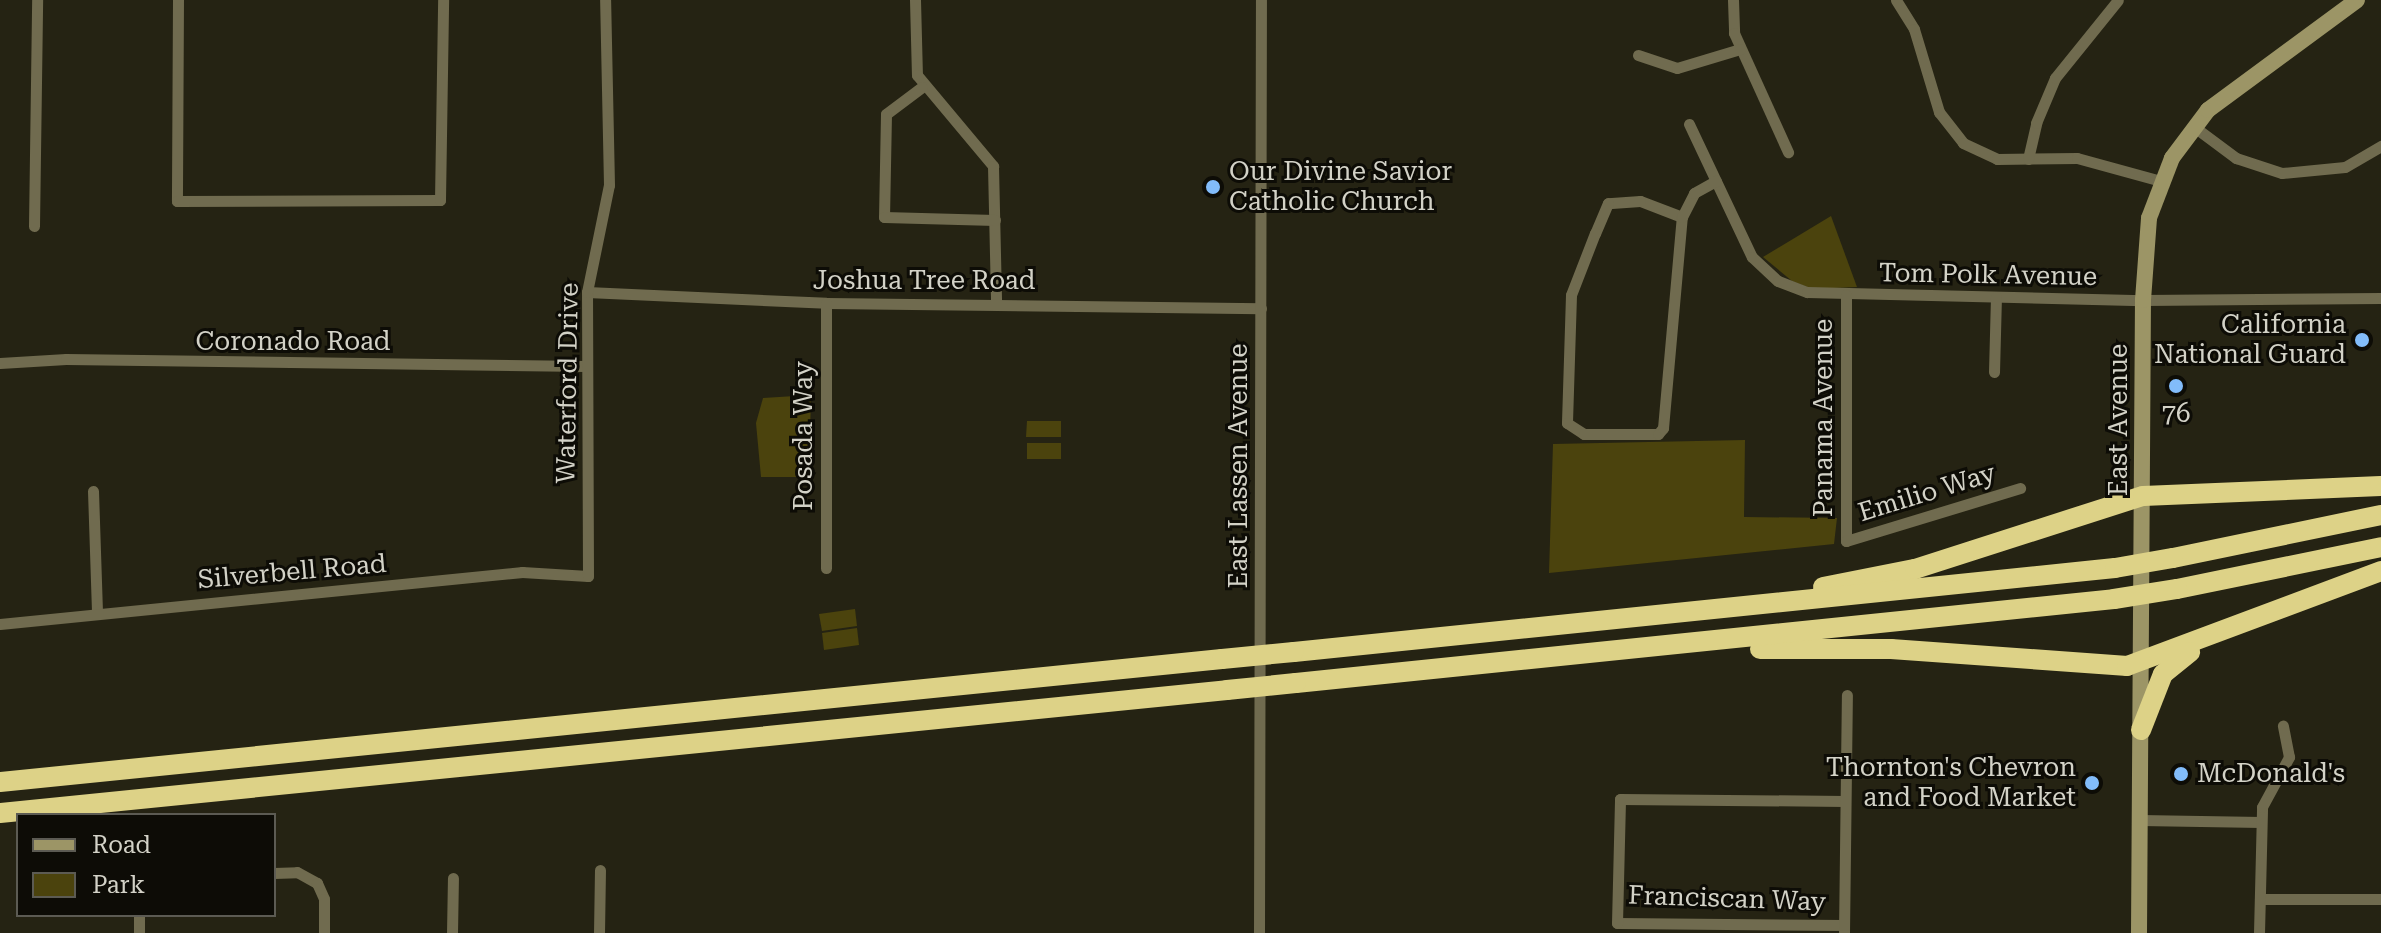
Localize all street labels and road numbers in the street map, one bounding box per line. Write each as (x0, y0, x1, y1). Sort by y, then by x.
street label: Tom Polk Avenue (1879, 257, 2097, 293)
street label: Joshua Tree Road (813, 265, 1035, 297)
street label: Waterford Drive (551, 282, 585, 484)
street label: Panama Avenue (1808, 319, 1840, 517)
street label: Coronado Road (196, 326, 390, 358)
street label: East Lassen Avenue (1223, 343, 1255, 589)
street label: East Avenue (2103, 344, 2135, 496)
street label: Posada Way (788, 361, 820, 511)
street label: Emilio Way (1855, 457, 1999, 529)
street label: Silverbell Road (196, 548, 388, 596)
street label: Franciscan Way (1628, 880, 1826, 918)

